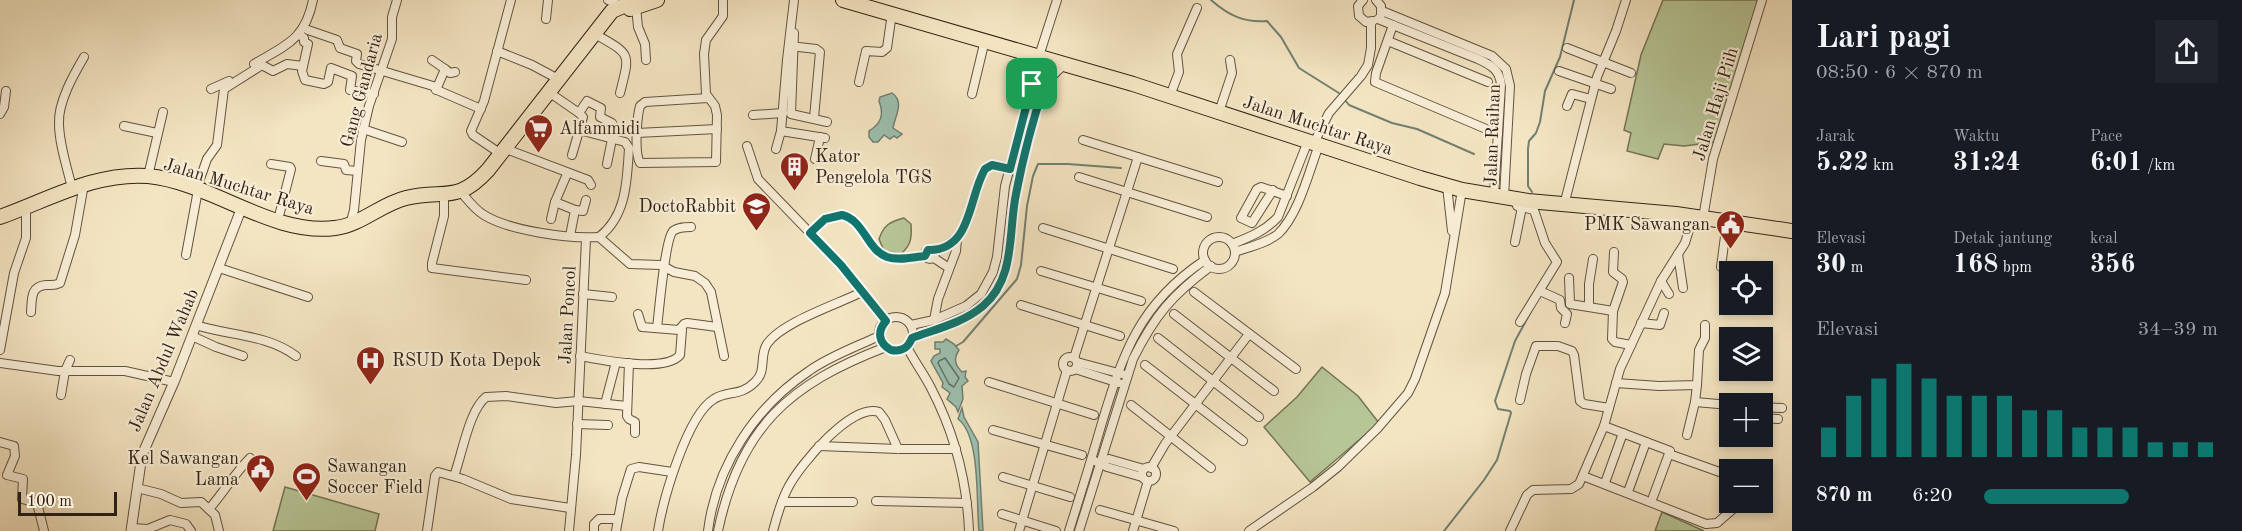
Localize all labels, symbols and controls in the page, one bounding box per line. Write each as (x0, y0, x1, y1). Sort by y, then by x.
button: share (2155, 20, 2218, 83)
text: Lari pagi (1816, 22, 1951, 55)
street label: Gang Gandaria (338, 31, 386, 149)
street label: Jalan Haji Piih (1690, 45, 1742, 163)
pin (1006, 58, 1057, 109)
text: 08:50 · 6 × 870 m (1816, 63, 1983, 83)
icon: arrive (1015, 67, 1048, 100)
street label: Jalan Raihan (1482, 83, 1504, 186)
street label: Jalan Muchtar Raya (1241, 93, 1395, 159)
supermarket icon: Alfammidi (522, 112, 554, 154)
place label: Alfammidi (559, 120, 640, 138)
text: Jarak (1816, 129, 1855, 145)
text: Waktu (1953, 129, 1999, 145)
text: Pace (2090, 129, 2122, 145)
place label: Kator Pengelola TGS (815, 148, 932, 187)
building icon: Kator Pengelola TGS (778, 150, 810, 192)
text: 5.22 (1816, 150, 1869, 176)
text: 31:24 (1953, 150, 2021, 176)
text: 6:01 (2090, 150, 2143, 176)
street label: Jalan Muchtar Raya (161, 155, 316, 218)
text: km (1869, 158, 1894, 174)
text: /km (2143, 158, 2175, 174)
school or university icon: DoctoRabbit (741, 190, 773, 232)
place label: DoctoRabbit (639, 198, 736, 216)
public building icon: PMK Sawangan (1715, 208, 1747, 250)
place label: PMK Sawangan (1584, 216, 1710, 234)
text: Elevasi (1816, 231, 1866, 247)
text: Detak jantung (1953, 231, 2052, 247)
text: kcal (2090, 231, 2118, 247)
text: 30 (1816, 252, 1846, 278)
text: 168 (1953, 252, 1998, 278)
text: 356 (2090, 252, 2135, 278)
text: m (1846, 260, 1863, 276)
text: bpm (1998, 260, 2032, 276)
map controls (1719, 261, 1773, 513)
button: locate (1719, 261, 1773, 315)
street label: Jalan Poncol (556, 265, 580, 365)
street label: Jalan Abdul Wahab (126, 286, 202, 435)
text: Elevasi (1816, 320, 1878, 340)
text: 34–39 m (2138, 320, 2218, 340)
button: layers (1719, 327, 1773, 381)
hospital icon: RSUD Kota Depok (355, 344, 387, 386)
place label: RSUD Kota Depok (392, 352, 541, 370)
button: + (1719, 393, 1773, 447)
place label: Kel Sawangan Lama (127, 450, 239, 489)
public building icon: Kel Sawangan Lama (244, 452, 276, 494)
place label: Sawangan Soccer Field (327, 458, 423, 497)
button: − (1719, 459, 1773, 513)
sports icon: Sawangan Soccer Field (290, 460, 322, 502)
text: 870 m (1816, 486, 1872, 506)
text: 6:20 (1912, 486, 1952, 506)
scale bar (18, 489, 117, 516)
text: 100 m (27, 494, 72, 510)

